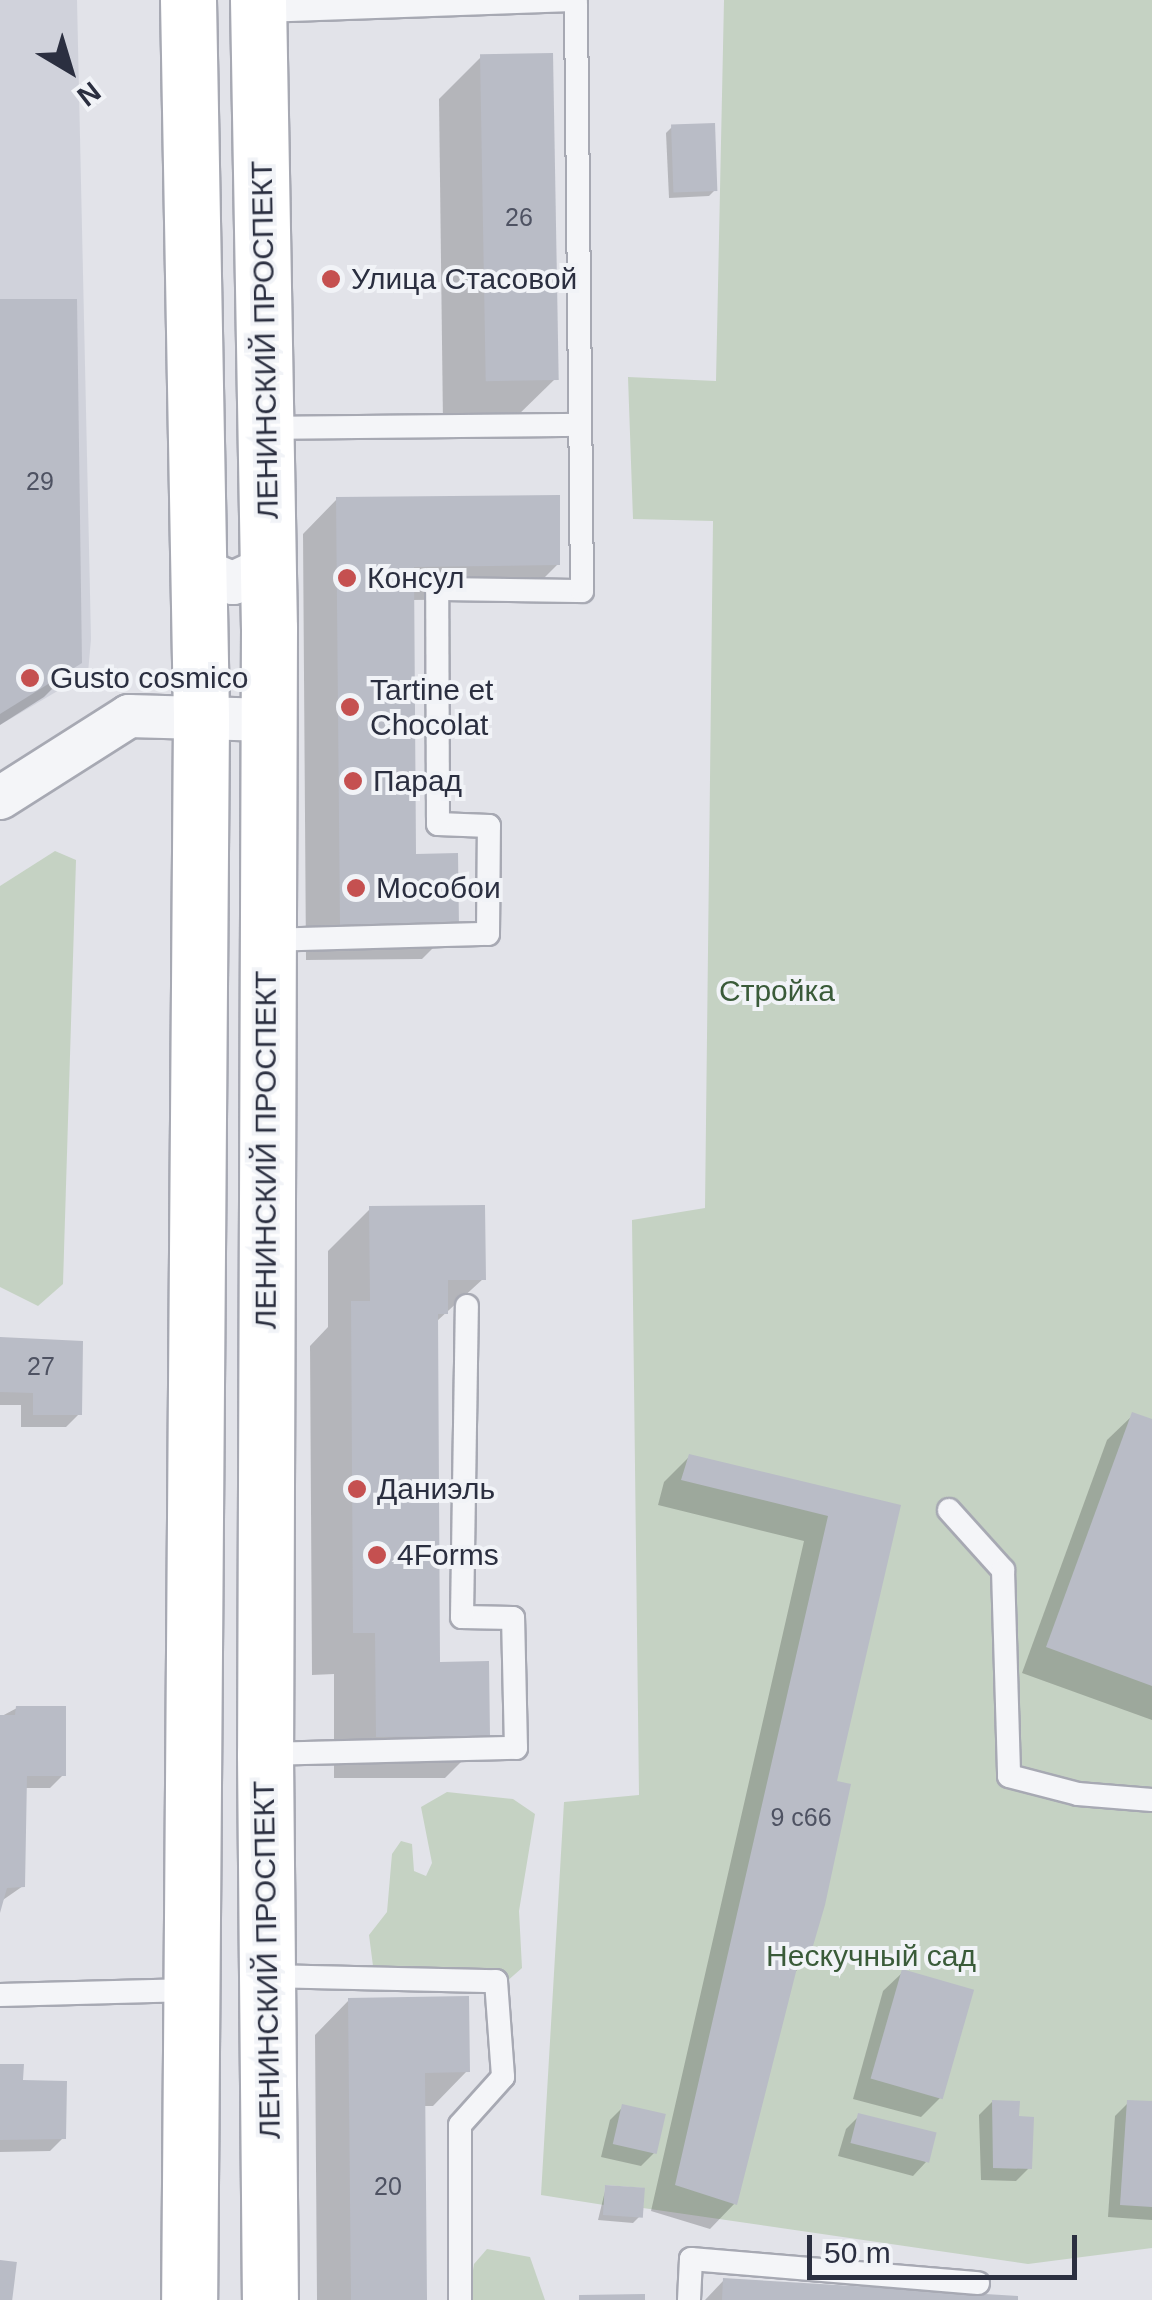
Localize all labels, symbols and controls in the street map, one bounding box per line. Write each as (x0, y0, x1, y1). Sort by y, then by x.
north arrow (20, 20, 120, 120)
text: N (71, 76, 106, 112)
street label: ЛЕНИНСКИЙ ПРОСПЕКТ (244, 160, 286, 520)
house number: 26 (505, 202, 533, 232)
place label: Улица Стасовой (351, 261, 577, 297)
marker: Улица Стасовой (320, 268, 342, 290)
house number: 29 (26, 466, 54, 496)
place label: Консул (367, 560, 465, 596)
marker: Консул (336, 567, 358, 589)
place label: Gusto cosmico (50, 660, 248, 696)
marker: Gusto cosmico (19, 667, 41, 689)
place label: Tartine et Chocolat (370, 672, 493, 742)
marker: Tartine et Chocolat (339, 696, 361, 718)
place label: Парад (373, 763, 462, 799)
marker: Парад (342, 770, 364, 792)
place label: Мособои (376, 870, 501, 906)
marker: Мособои (345, 877, 367, 899)
street label: ЛЕНИНСКИЙ ПРОСПЕКТ (248, 971, 284, 1329)
park label: Стройка (719, 973, 835, 1009)
house number: 27 (27, 1351, 55, 1381)
place label: Даниэль (377, 1471, 495, 1507)
marker: Даниэль (346, 1478, 368, 1500)
place label: 4Forms (397, 1537, 499, 1573)
marker: 4Forms (366, 1544, 388, 1566)
street label: ЛЕНИНСКИЙ ПРОСПЕКТ (246, 1780, 288, 2140)
house number: 9 с66 (770, 1802, 832, 1832)
park label: Нескучный сад (766, 1938, 976, 1974)
house number: 20 (374, 2171, 402, 2201)
scale bar (812, 2215, 1082, 2277)
text: 50 m (824, 2236, 891, 2269)

